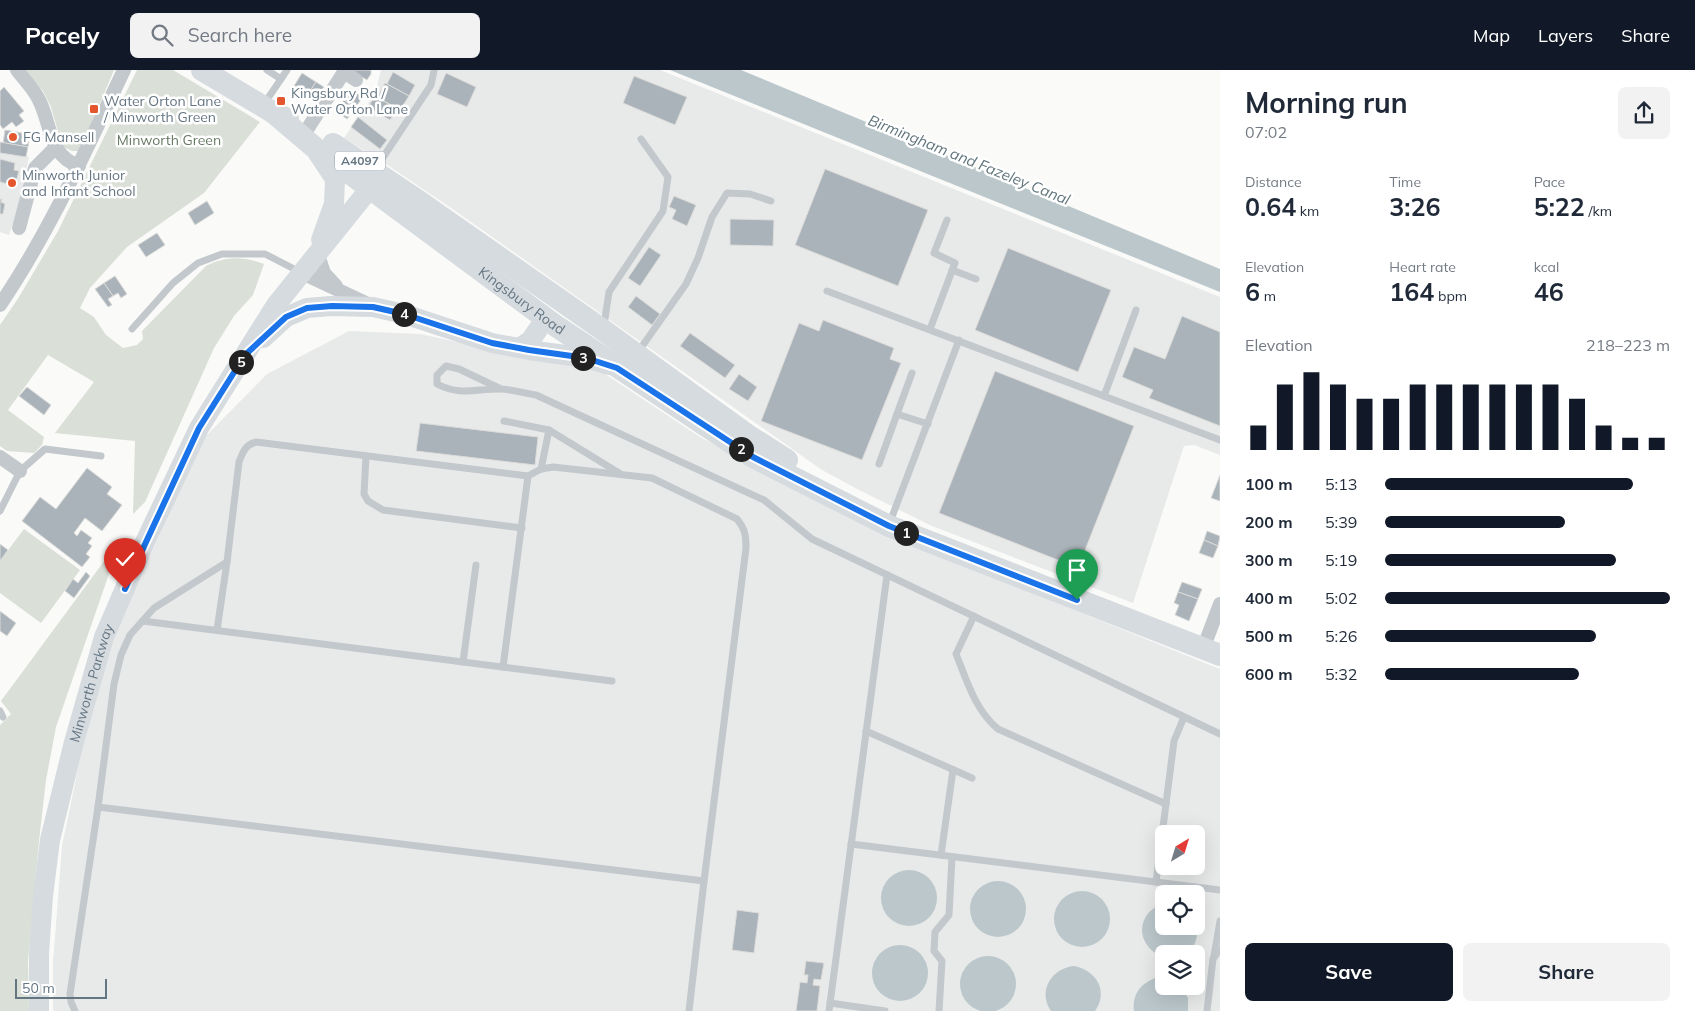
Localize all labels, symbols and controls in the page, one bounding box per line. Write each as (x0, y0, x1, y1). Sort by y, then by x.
search box (130, 13, 480, 58)
text: Pacely (25, 20, 100, 50)
icon: search (148, 21, 176, 49)
text: Search here (188, 23, 292, 47)
text: Map (1473, 24, 1510, 47)
text: Layers (1538, 24, 1593, 47)
text: Share (1621, 24, 1670, 47)
place label: Kingsbury Rd / Water Orton Lane (291, 84, 408, 118)
text: Morning run (1245, 85, 1408, 120)
button: share (1618, 87, 1670, 139)
place label: Water Orton Lane / Minworth Green (103, 92, 221, 126)
marker: Kingsbury Rd / Water Orton Lane (275, 95, 287, 107)
marker: Water Orton Lane / Minworth Green (88, 103, 100, 115)
water label: Birmingham and Fazeley Canal (865, 110, 1073, 209)
text: 07:02 (1245, 122, 1287, 142)
place label: FG Mansell (23, 128, 94, 146)
marker: FG Mansell (7, 131, 19, 143)
park label: Minworth Green (117, 131, 221, 149)
road number: A4097 (335, 152, 385, 170)
place label: Minworth Junior and Infant School (22, 166, 135, 200)
text: Distance (1245, 173, 1302, 191)
text: Time (1389, 173, 1421, 191)
text: Pace (1534, 173, 1565, 191)
marker: Minworth Junior and Infant School (6, 177, 18, 189)
text: 0.64 (1245, 191, 1296, 222)
text: 3:26 (1389, 191, 1441, 222)
text: 5:22 (1534, 191, 1585, 222)
text: km (1296, 202, 1319, 220)
text: /km (1585, 202, 1612, 220)
text: Elevation (1245, 258, 1304, 276)
text: Heart rate (1389, 258, 1456, 276)
text: kcal (1534, 258, 1559, 276)
street label: Kingsbury Road (475, 263, 569, 339)
text: 6 (1245, 276, 1260, 307)
text: 164 (1389, 276, 1434, 307)
text: 46 (1534, 276, 1564, 307)
text: m (1260, 287, 1276, 305)
text: bpm (1434, 287, 1467, 305)
pin: 4 (392, 302, 416, 326)
text: 4 (400, 305, 409, 323)
text: Elevation (1245, 335, 1313, 355)
text: 218–223 m (1586, 335, 1670, 355)
pin: 3 (570, 346, 596, 370)
text: 3 (579, 349, 588, 367)
pin: 5 (228, 350, 254, 374)
text: 5 (237, 353, 246, 371)
pin: 2 (728, 436, 754, 462)
text: 2 (737, 440, 746, 458)
text: 100 m (1245, 474, 1293, 494)
text: 5:13 (1325, 474, 1357, 494)
text: 200 m (1245, 512, 1293, 532)
text: 5:39 (1325, 512, 1357, 532)
pin: 1 (894, 520, 918, 546)
text: 1 (902, 524, 911, 542)
pin (104, 538, 146, 589)
icon: check (111, 545, 139, 573)
pin (1056, 549, 1098, 600)
text: 300 m (1245, 550, 1293, 570)
text: 5:19 (1325, 550, 1357, 570)
icon: arrive (1063, 556, 1091, 584)
text: 400 m (1245, 588, 1293, 608)
text: 5:02 (1325, 588, 1357, 608)
street label: Minworth Parkway (65, 620, 118, 744)
text: 500 m (1245, 626, 1293, 646)
text: 5:26 (1325, 626, 1357, 646)
text: 600 m (1245, 664, 1293, 684)
text: 5:32 (1325, 664, 1357, 684)
north arrow (1155, 825, 1205, 875)
map controls (1155, 825, 1205, 995)
button: locate (1155, 885, 1205, 935)
button: Save (1245, 943, 1453, 1001)
button: Share (1463, 943, 1670, 1001)
button: layers (1155, 945, 1205, 995)
scale bar (15, 976, 108, 999)
text: 50 m (22, 979, 55, 997)

